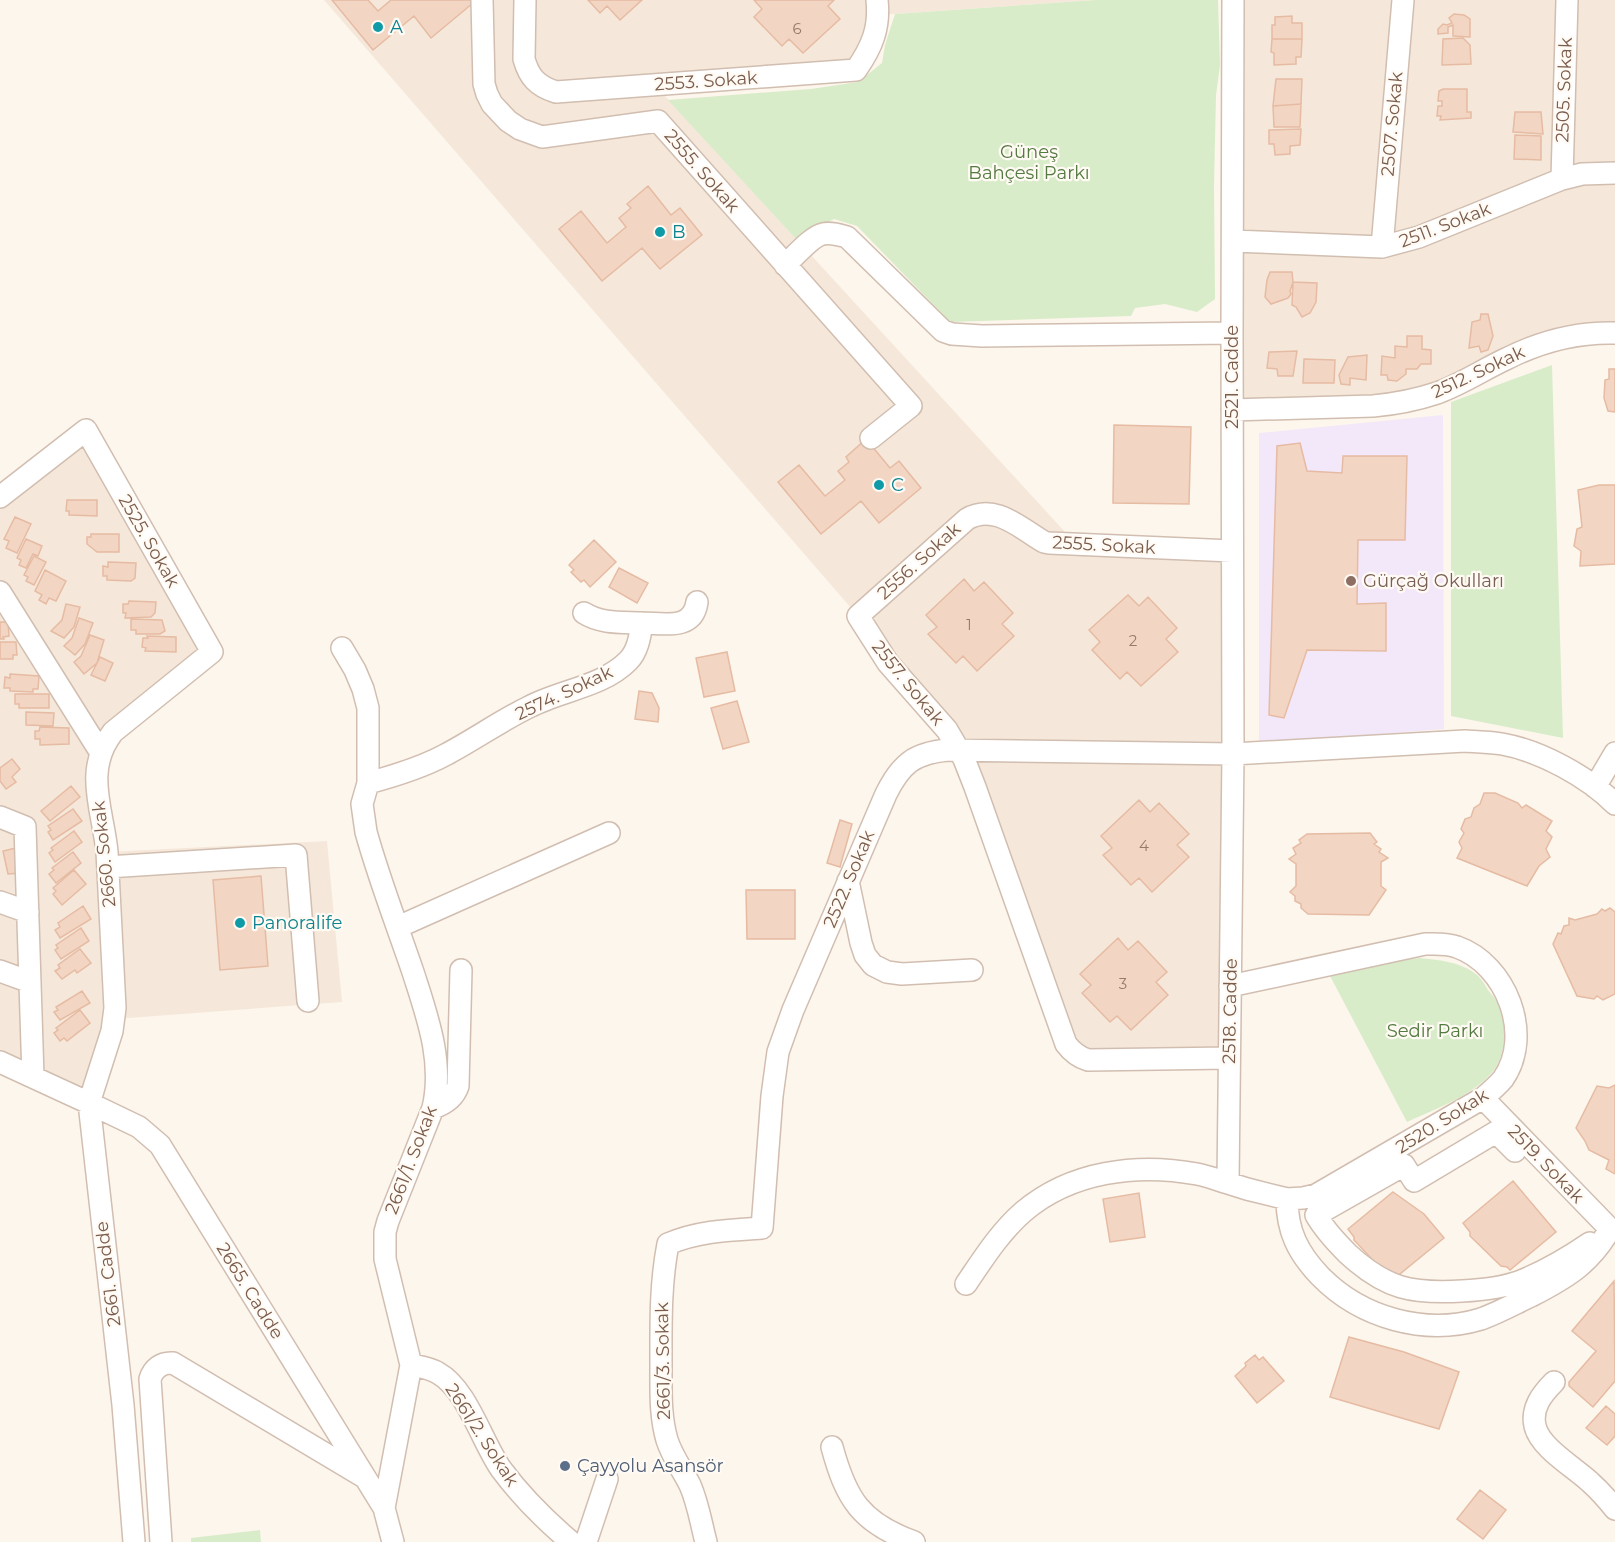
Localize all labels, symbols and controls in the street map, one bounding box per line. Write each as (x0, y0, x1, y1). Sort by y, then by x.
place label: A (390, 16, 403, 38)
house number: 6 (792, 19, 802, 38)
marker: A (371, 20, 385, 34)
street label: 2505. Sokak (1551, 37, 1577, 143)
street label: 2553. Sokak (654, 66, 759, 96)
street label: 2507. Sokak (1376, 71, 1408, 177)
street label: 2555. Sokak (660, 125, 744, 217)
park label: Güneş Bahçesi Parkı (968, 141, 1090, 184)
street label: 2511. Sokak (1396, 197, 1494, 253)
place label: B (672, 221, 686, 243)
marker: B (653, 225, 667, 239)
street label: 2521. Cadde (1221, 325, 1243, 429)
street label: 2512. Sokak (1428, 341, 1528, 403)
place label: C (891, 474, 904, 496)
marker: C (872, 478, 886, 492)
street label: 2525. Sokak (114, 491, 185, 592)
street label: 2556. Sokak (873, 518, 965, 604)
street label: 2555. Sokak (1052, 531, 1156, 559)
place label: Gürçağ Okulları (1363, 570, 1504, 592)
marker: Gürçağ Okulları (1344, 574, 1358, 588)
house number: 1 (966, 615, 972, 634)
house number: 2 (1129, 631, 1137, 650)
street label: 2557. Sokak (867, 636, 949, 730)
street label: 2574. Sokak (512, 661, 616, 725)
street label: 2660. Sokak (87, 800, 121, 908)
street label: 2522. Sokak (819, 827, 879, 931)
house number: 4 (1139, 836, 1149, 855)
place label: Panoralife (252, 912, 342, 934)
marker: Panoralife (233, 916, 247, 930)
street label: 2518. Cadde (1218, 958, 1242, 1064)
house number: 3 (1119, 974, 1127, 993)
park label: Sedir Parkı (1387, 1020, 1483, 1042)
street label: 2520. Sokak (1392, 1084, 1493, 1158)
street label: 2661/1. Sokak (380, 1102, 442, 1217)
street label: 2519. Sokak (1503, 1120, 1589, 1208)
street label: 2661. Cadde (91, 1220, 125, 1328)
street label: 2665. Cadde (212, 1239, 288, 1343)
street label: 2661/3. Sokak (651, 1302, 675, 1420)
street label: 2661/2. Sokak (441, 1380, 523, 1491)
place label: Çayyolu Asansör (577, 1455, 724, 1477)
marker: Çayyolu Asansör (558, 1459, 572, 1473)

